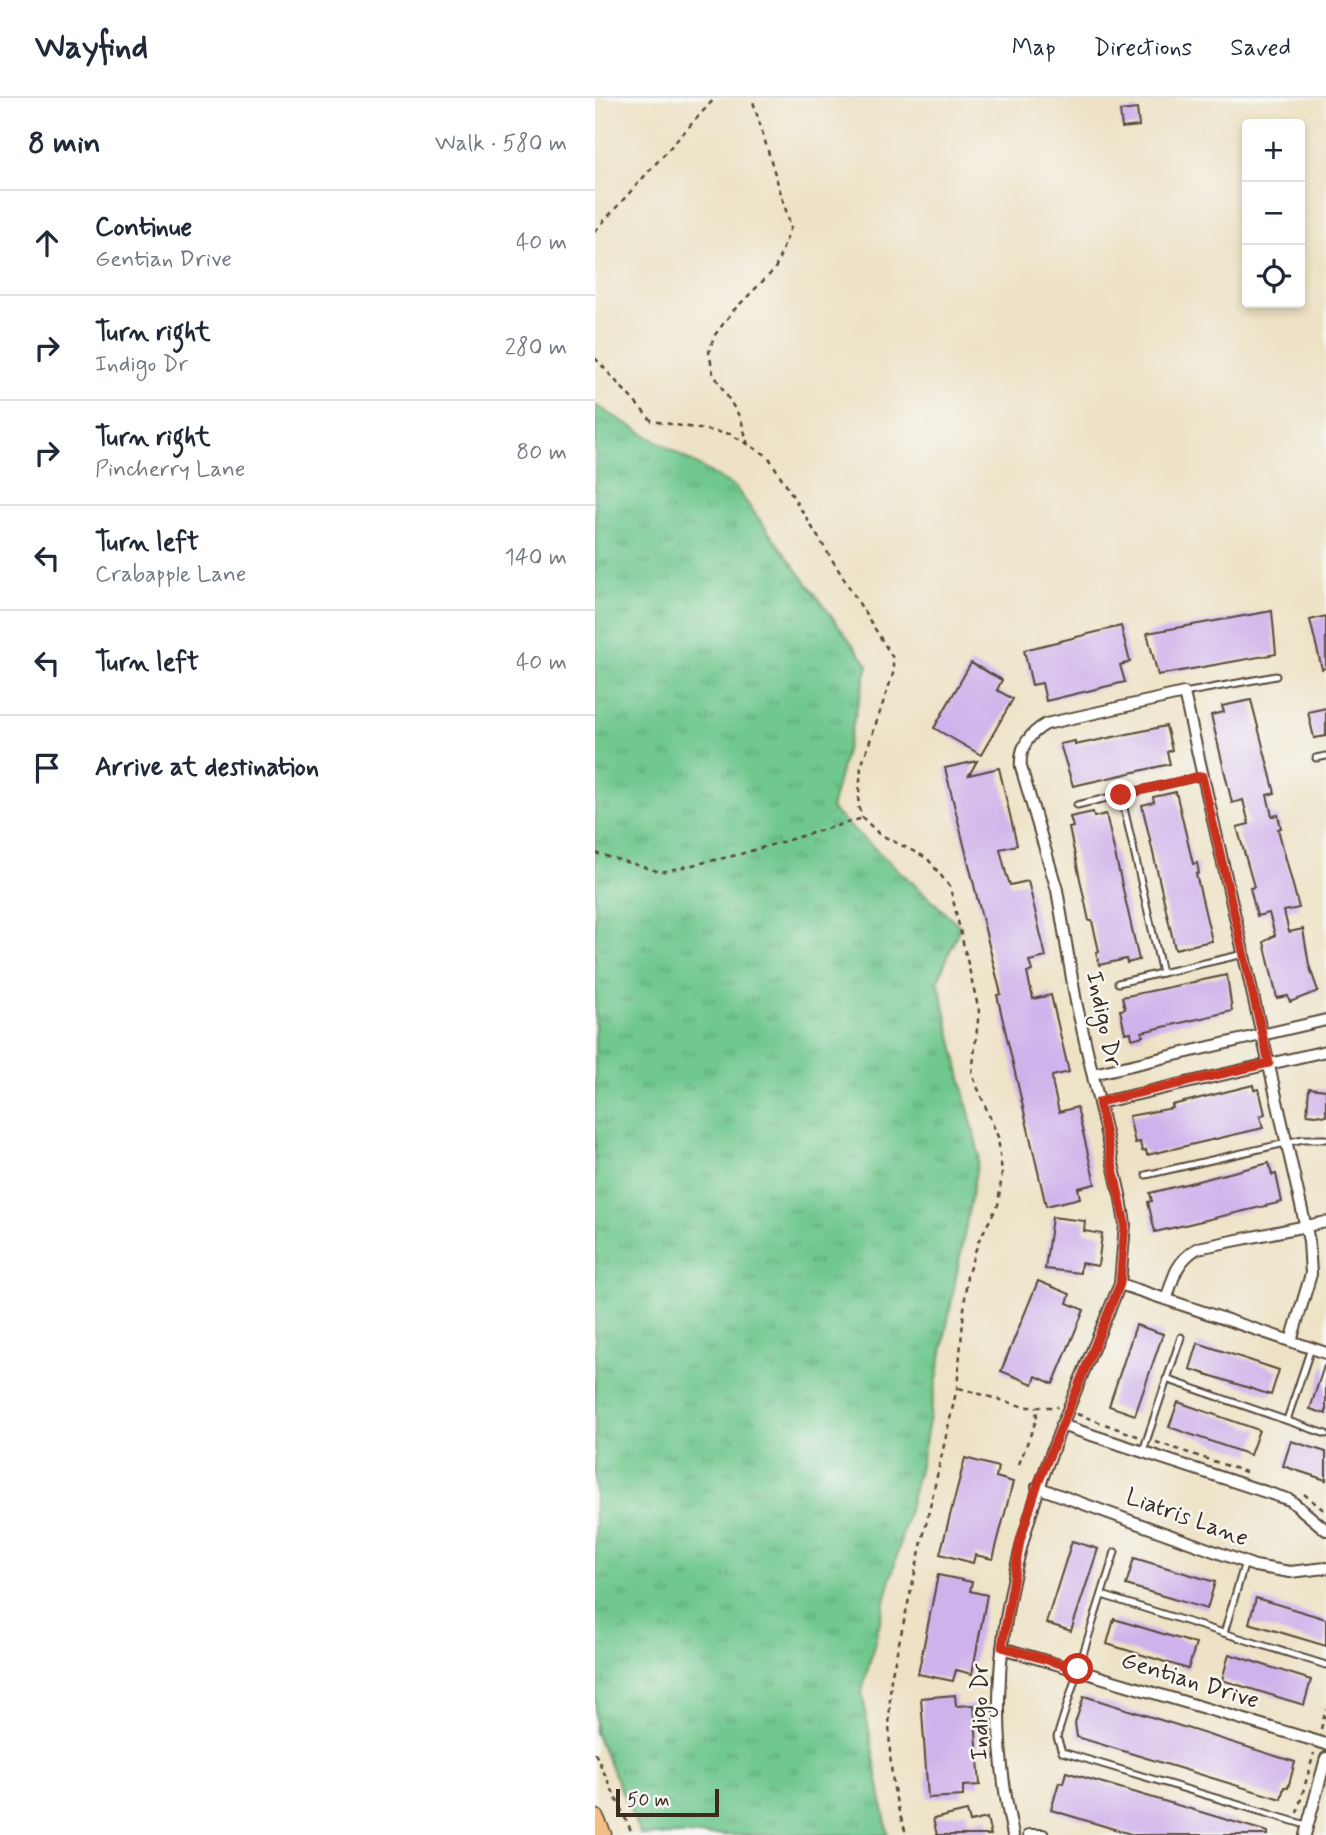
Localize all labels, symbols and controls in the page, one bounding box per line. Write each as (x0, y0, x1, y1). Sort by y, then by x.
text: Wayfind (35, 26, 148, 70)
text: Map (1012, 33, 1056, 64)
text: Directions (1094, 33, 1192, 64)
text: Saved (1230, 33, 1291, 64)
map controls (1242, 119, 1305, 308)
button: + (1242, 119, 1305, 182)
text: 8 min (28, 124, 101, 163)
text: Walk · 580 m (435, 129, 567, 159)
button: − (1242, 182, 1305, 245)
text: Continue (95, 211, 192, 245)
icon: ahead (28, 224, 66, 262)
text: 40 m (516, 228, 567, 258)
text: Gentian Drive (95, 245, 232, 275)
button: locate (1242, 245, 1305, 308)
text: Turn right (95, 316, 211, 350)
icon: right (28, 329, 66, 367)
text: 280 m (505, 333, 567, 363)
text: Indigo Dr (95, 350, 188, 380)
text: Turn right (95, 421, 211, 455)
icon: right (28, 434, 66, 472)
text: 80 m (516, 438, 567, 468)
text: Pincherry Lane (95, 455, 245, 485)
text: Turn left (95, 526, 199, 560)
icon: left (28, 539, 66, 577)
text: 140 m (504, 543, 567, 573)
text: Crabapple Lane (95, 560, 246, 590)
icon: left (28, 644, 66, 682)
text: Turn left (95, 646, 199, 680)
text: 40 m (516, 648, 567, 678)
icon: arrive (28, 749, 66, 787)
text: Arrive at destination (95, 751, 319, 785)
route end (1105, 779, 1136, 810)
street label: Indigo Dr (1076, 968, 1128, 1070)
street label: Liatris Lane (1121, 1482, 1253, 1554)
street label: Gentian Drive (1117, 1645, 1263, 1717)
route start (1062, 1653, 1093, 1684)
street label: Indigo Dr (965, 1663, 998, 1761)
scale bar (616, 1786, 719, 1818)
text: 50 m (627, 1788, 670, 1813)

